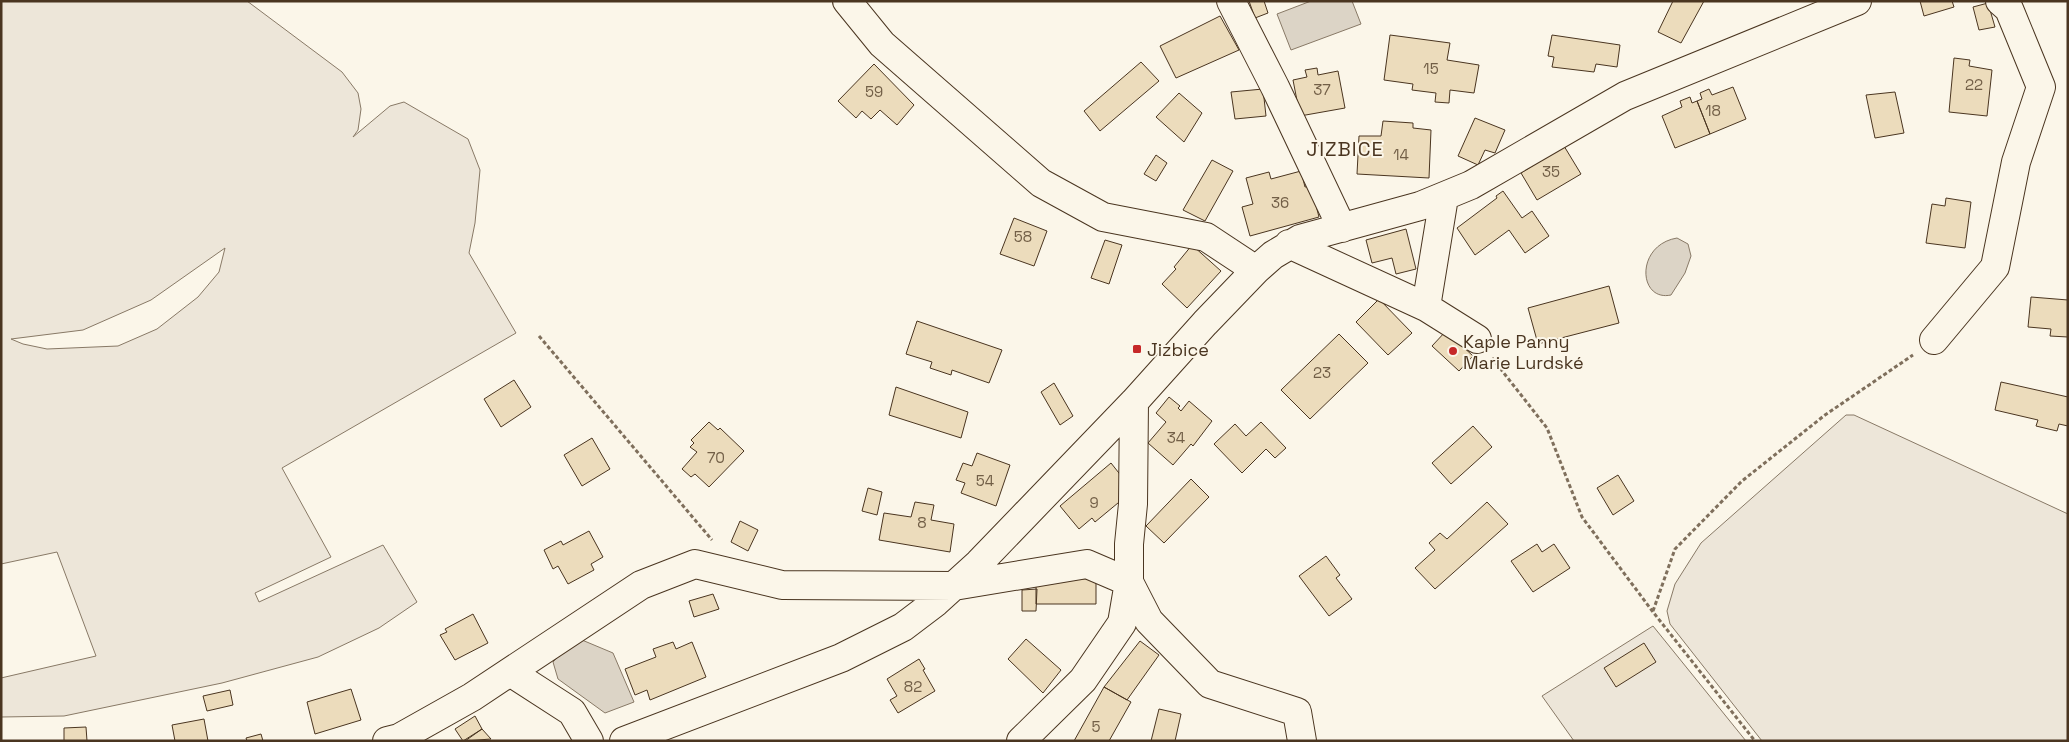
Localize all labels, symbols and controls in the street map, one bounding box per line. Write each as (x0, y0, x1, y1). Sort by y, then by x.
house number: 15 (1423, 59, 1439, 78)
house number: 22 (1965, 75, 1983, 94)
house number: 37 (1313, 80, 1331, 99)
house number: 59 (865, 82, 883, 101)
house number: 18 (1705, 101, 1721, 120)
district label: JIZBICE (1306, 136, 1384, 162)
house number: 14 (1393, 145, 1409, 164)
house number: 35 (1542, 162, 1560, 181)
house number: 36 (1271, 193, 1289, 212)
house number: 58 (1014, 227, 1032, 246)
place label: Kaple Panny Marie Lurdské (1463, 330, 1584, 374)
place label: Jizbice (1147, 338, 1209, 361)
marker: Jizbice (1131, 343, 1143, 355)
marker: Kaple Panny Marie Lurdské (1447, 345, 1459, 357)
house number: 23 (1313, 363, 1331, 382)
house number: 34 (1167, 428, 1185, 447)
house number: 70 (707, 448, 725, 467)
house number: 54 (976, 471, 994, 490)
house number: 9 (1089, 493, 1099, 512)
house number: 8 (917, 513, 927, 532)
house number: 82 (904, 677, 922, 696)
house number: 5 (1092, 717, 1101, 736)

